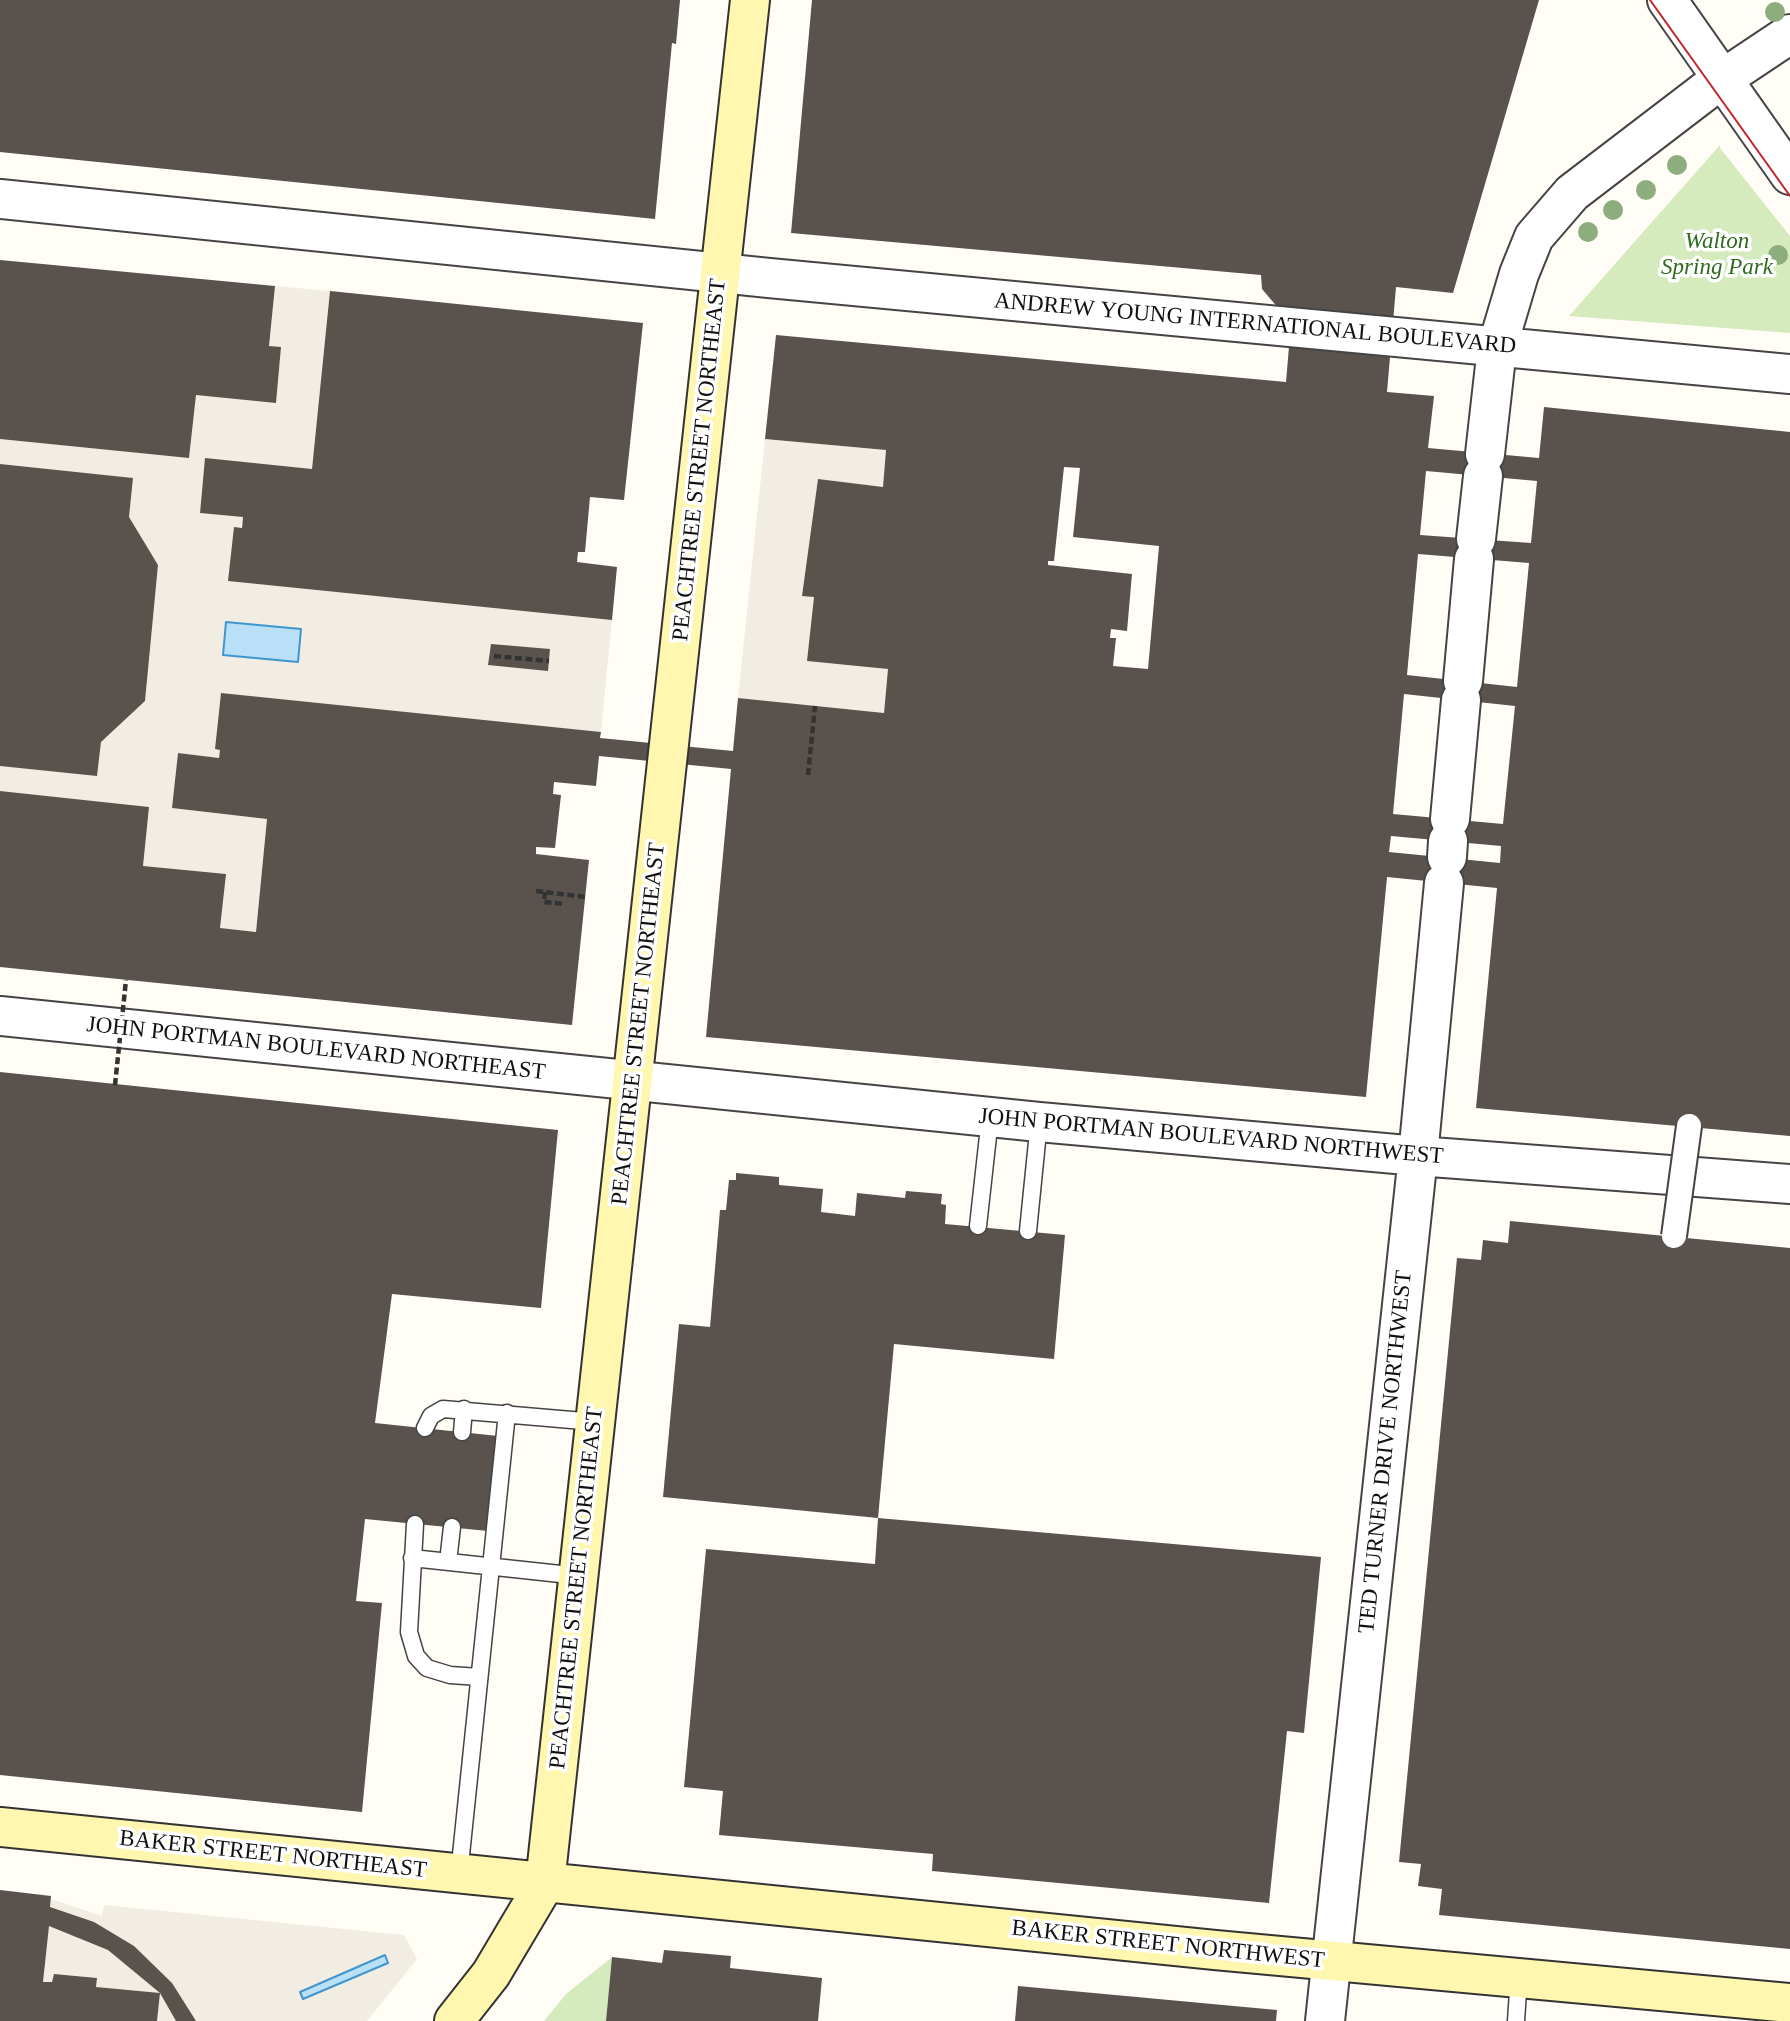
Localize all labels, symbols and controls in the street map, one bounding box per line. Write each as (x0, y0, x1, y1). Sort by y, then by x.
park label: Walton Spring Park (1661, 228, 1773, 282)
street label: PEACHTREE STREET NORTHEAST (667, 278, 733, 642)
street label: ANDREW YOUNG INTERNATIONAL BOULEVARD (993, 287, 1517, 361)
street label: PEACHTREE STREET NORTHEAST (606, 842, 672, 1206)
street label: JOHN PORTMAN BOULEVARD NORTHEAST (85, 1011, 547, 1087)
street label: JOHN PORTMAN BOULEVARD NORTHWEST (977, 1103, 1445, 1171)
street label: TED TURNER DRIVE NORTHWEST (1353, 1269, 1419, 1635)
street label: PEACHTREE STREET NORTHEAST (544, 1406, 610, 1770)
street label: BAKER STREET NORTHEAST (118, 1825, 428, 1885)
street label: BAKER STREET NORTHWEST (1010, 1915, 1326, 1975)

